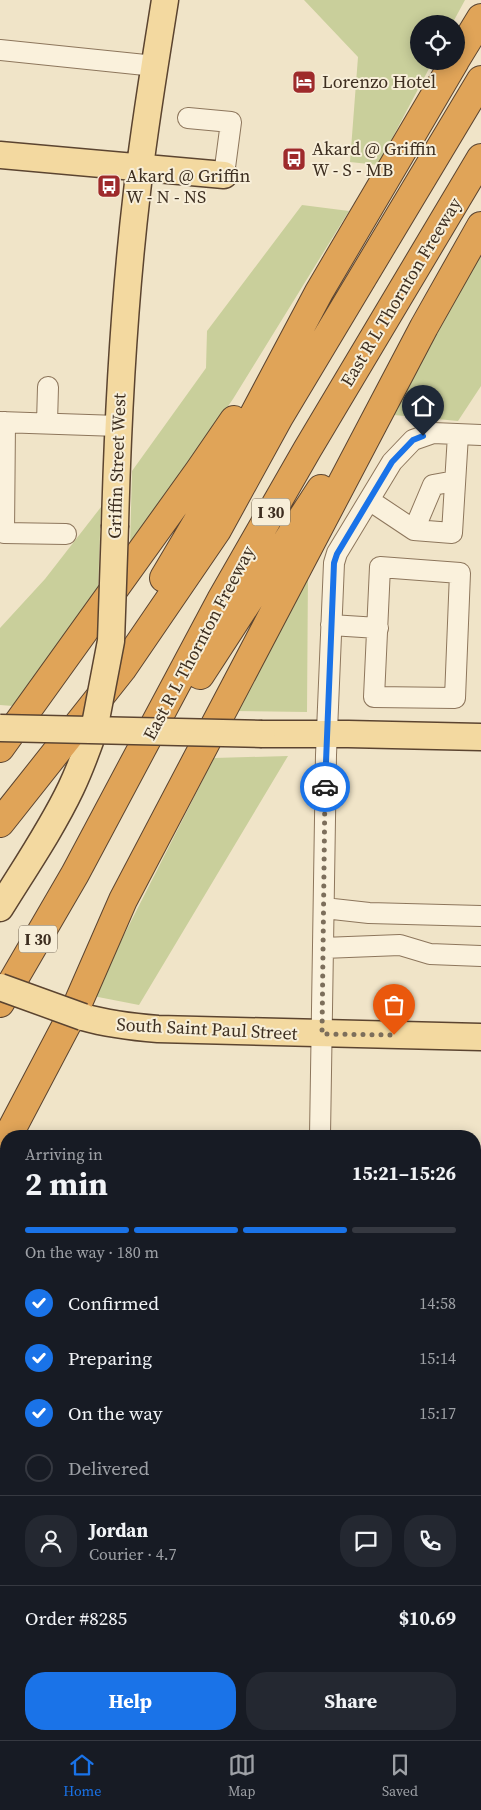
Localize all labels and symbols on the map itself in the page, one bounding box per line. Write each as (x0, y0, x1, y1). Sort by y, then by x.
hotel icon: Lorenzo Hotel (291, 69, 317, 95)
place label: Lorenzo Hotel (322, 69, 436, 94)
place label: Akard @ Griffin W - S - MB (312, 136, 437, 182)
bus stop icon: Akard @ Griffin W - S - MB (281, 146, 307, 172)
place label: Akard @ Griffin W - N - NS (126, 163, 251, 209)
bus stop icon: Akard @ Griffin W - N - NS (96, 173, 122, 199)
street label: East R L Thornton Freeway (334, 192, 467, 391)
pin (402, 385, 444, 436)
street label: Griffin Street West (101, 393, 132, 539)
road number: I 30 (252, 498, 290, 526)
street label: East R L Thornton Freeway (137, 541, 261, 744)
courier (300, 762, 350, 812)
road number: I 30 (19, 926, 57, 952)
pin (373, 984, 415, 1035)
street label: South Saint Paul Street (116, 1011, 298, 1046)

